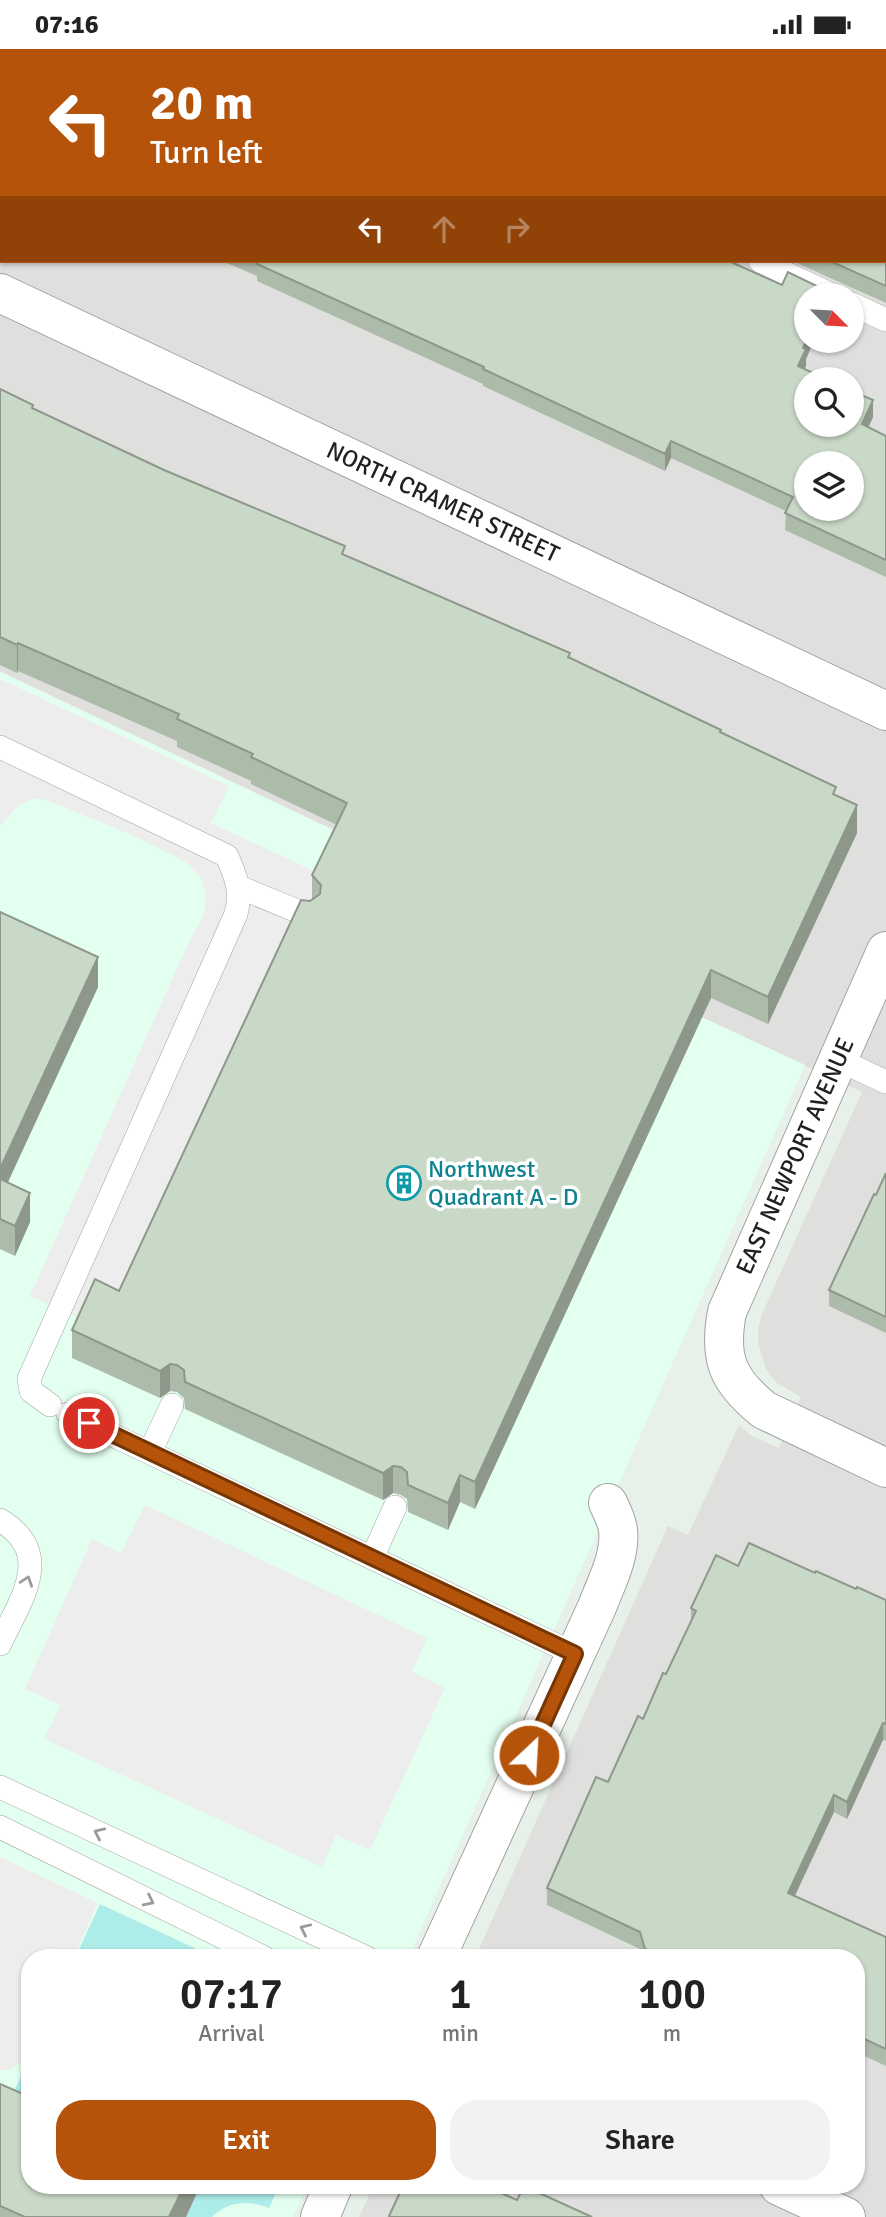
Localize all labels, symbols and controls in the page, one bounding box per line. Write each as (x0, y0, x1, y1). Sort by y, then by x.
text: 07:16 (35, 9, 99, 41)
text: 20 m (150, 73, 253, 133)
icon: left (35, 77, 126, 168)
text: Turn left (150, 133, 263, 172)
icon: left (352, 210, 390, 248)
icon: ahead (425, 210, 463, 248)
icon: right (498, 210, 536, 248)
north arrow (794, 283, 864, 353)
map controls (794, 283, 864, 521)
button: search (794, 367, 864, 437)
street label: NORTH CRAMER STREET (322, 435, 564, 569)
button: layers (794, 451, 864, 521)
street label: EAST NEWPORT AVENUE (729, 1033, 861, 1279)
place label: Northwest Quadrant A - D (428, 1154, 578, 1212)
building icon: Northwest Quadrant A - D (385, 1164, 423, 1202)
pin (59, 1393, 119, 1453)
icon: arrive (70, 1404, 108, 1442)
one-way arrow (19, 1576, 33, 1588)
position arrow (492, 1718, 566, 1792)
one-way arrow (94, 1827, 106, 1841)
one-way arrow (142, 1892, 154, 1906)
one-way arrow (300, 1923, 312, 1937)
text: 07:17 (180, 1969, 283, 2020)
text: 1 (449, 1969, 472, 2020)
text: 100 (638, 1969, 706, 2020)
text: Arrival (198, 2019, 264, 2048)
text: min (442, 2019, 479, 2048)
text: m (663, 2019, 681, 2048)
button: Exit (56, 2100, 436, 2180)
button: Share (450, 2100, 830, 2180)

